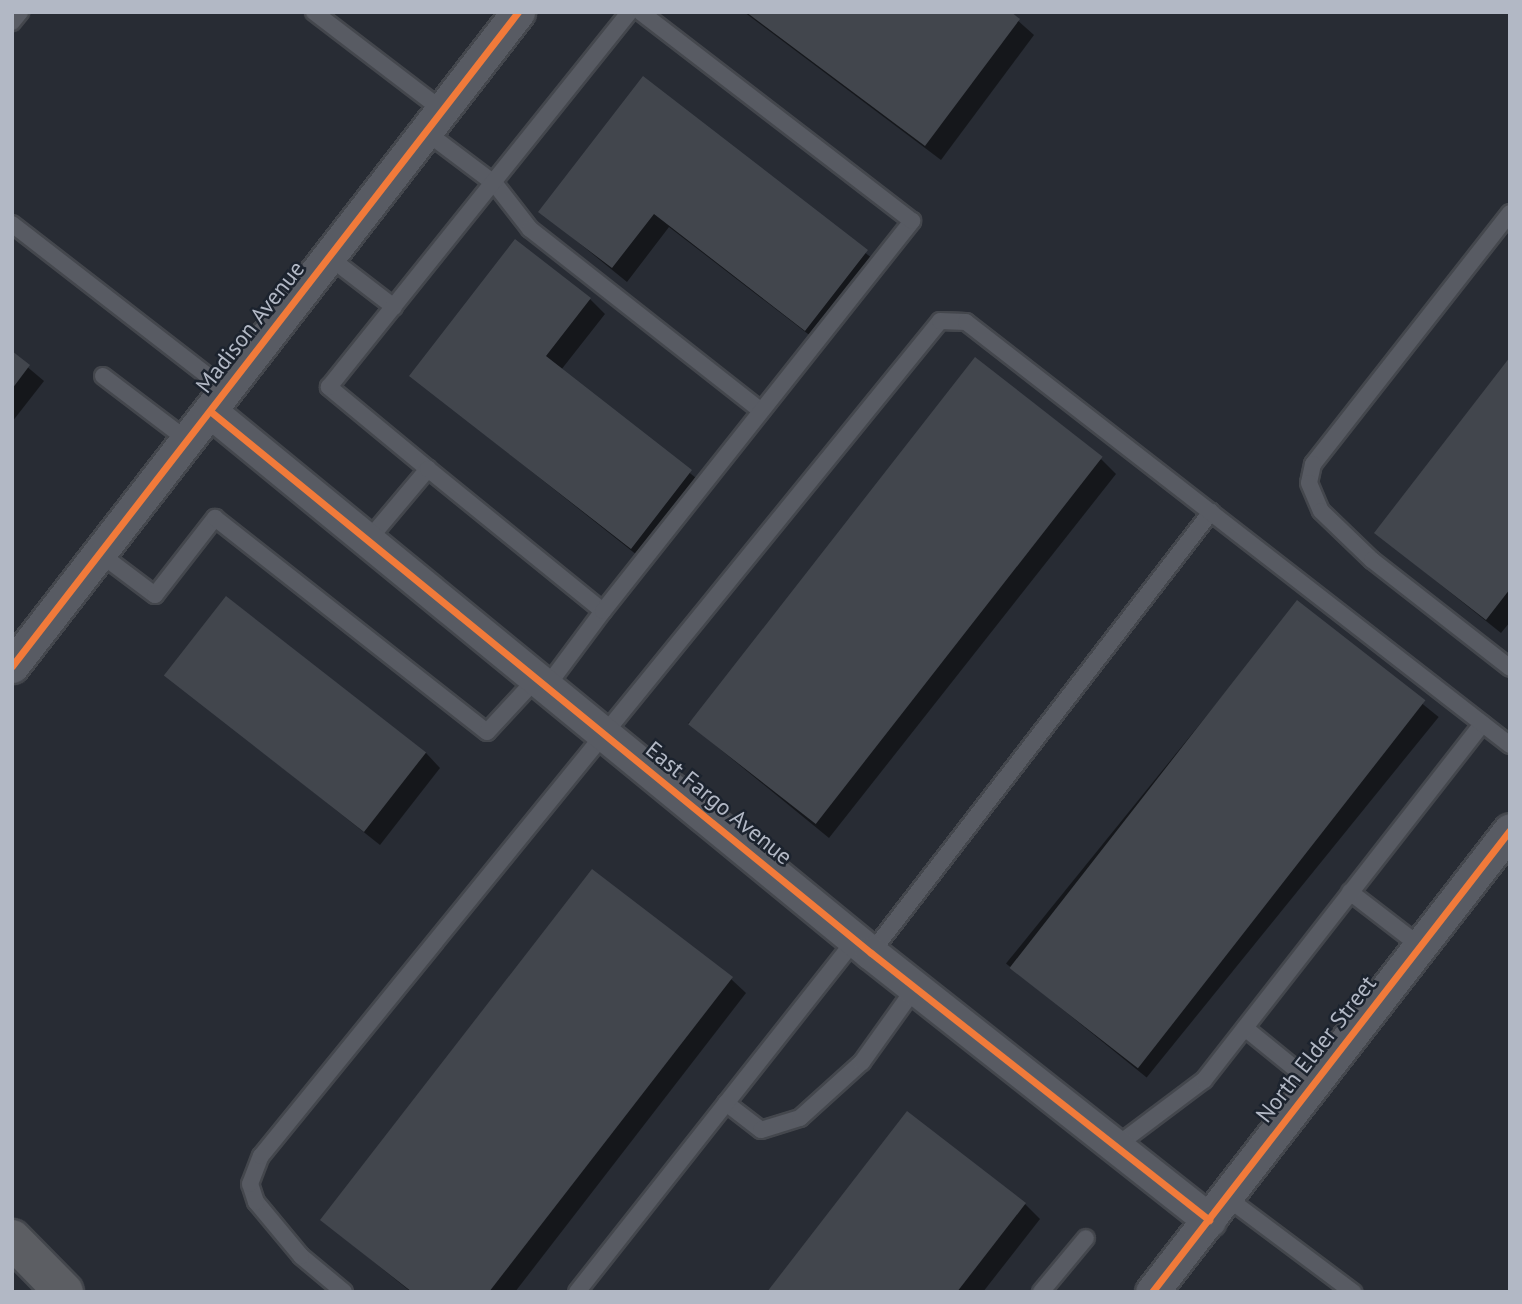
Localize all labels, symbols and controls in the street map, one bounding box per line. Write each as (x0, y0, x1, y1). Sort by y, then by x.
street label: Madison Avenue (190, 255, 310, 399)
street label: East Fargo Avenue (640, 735, 798, 871)
street label: North Elder Street (1250, 970, 1382, 1128)

